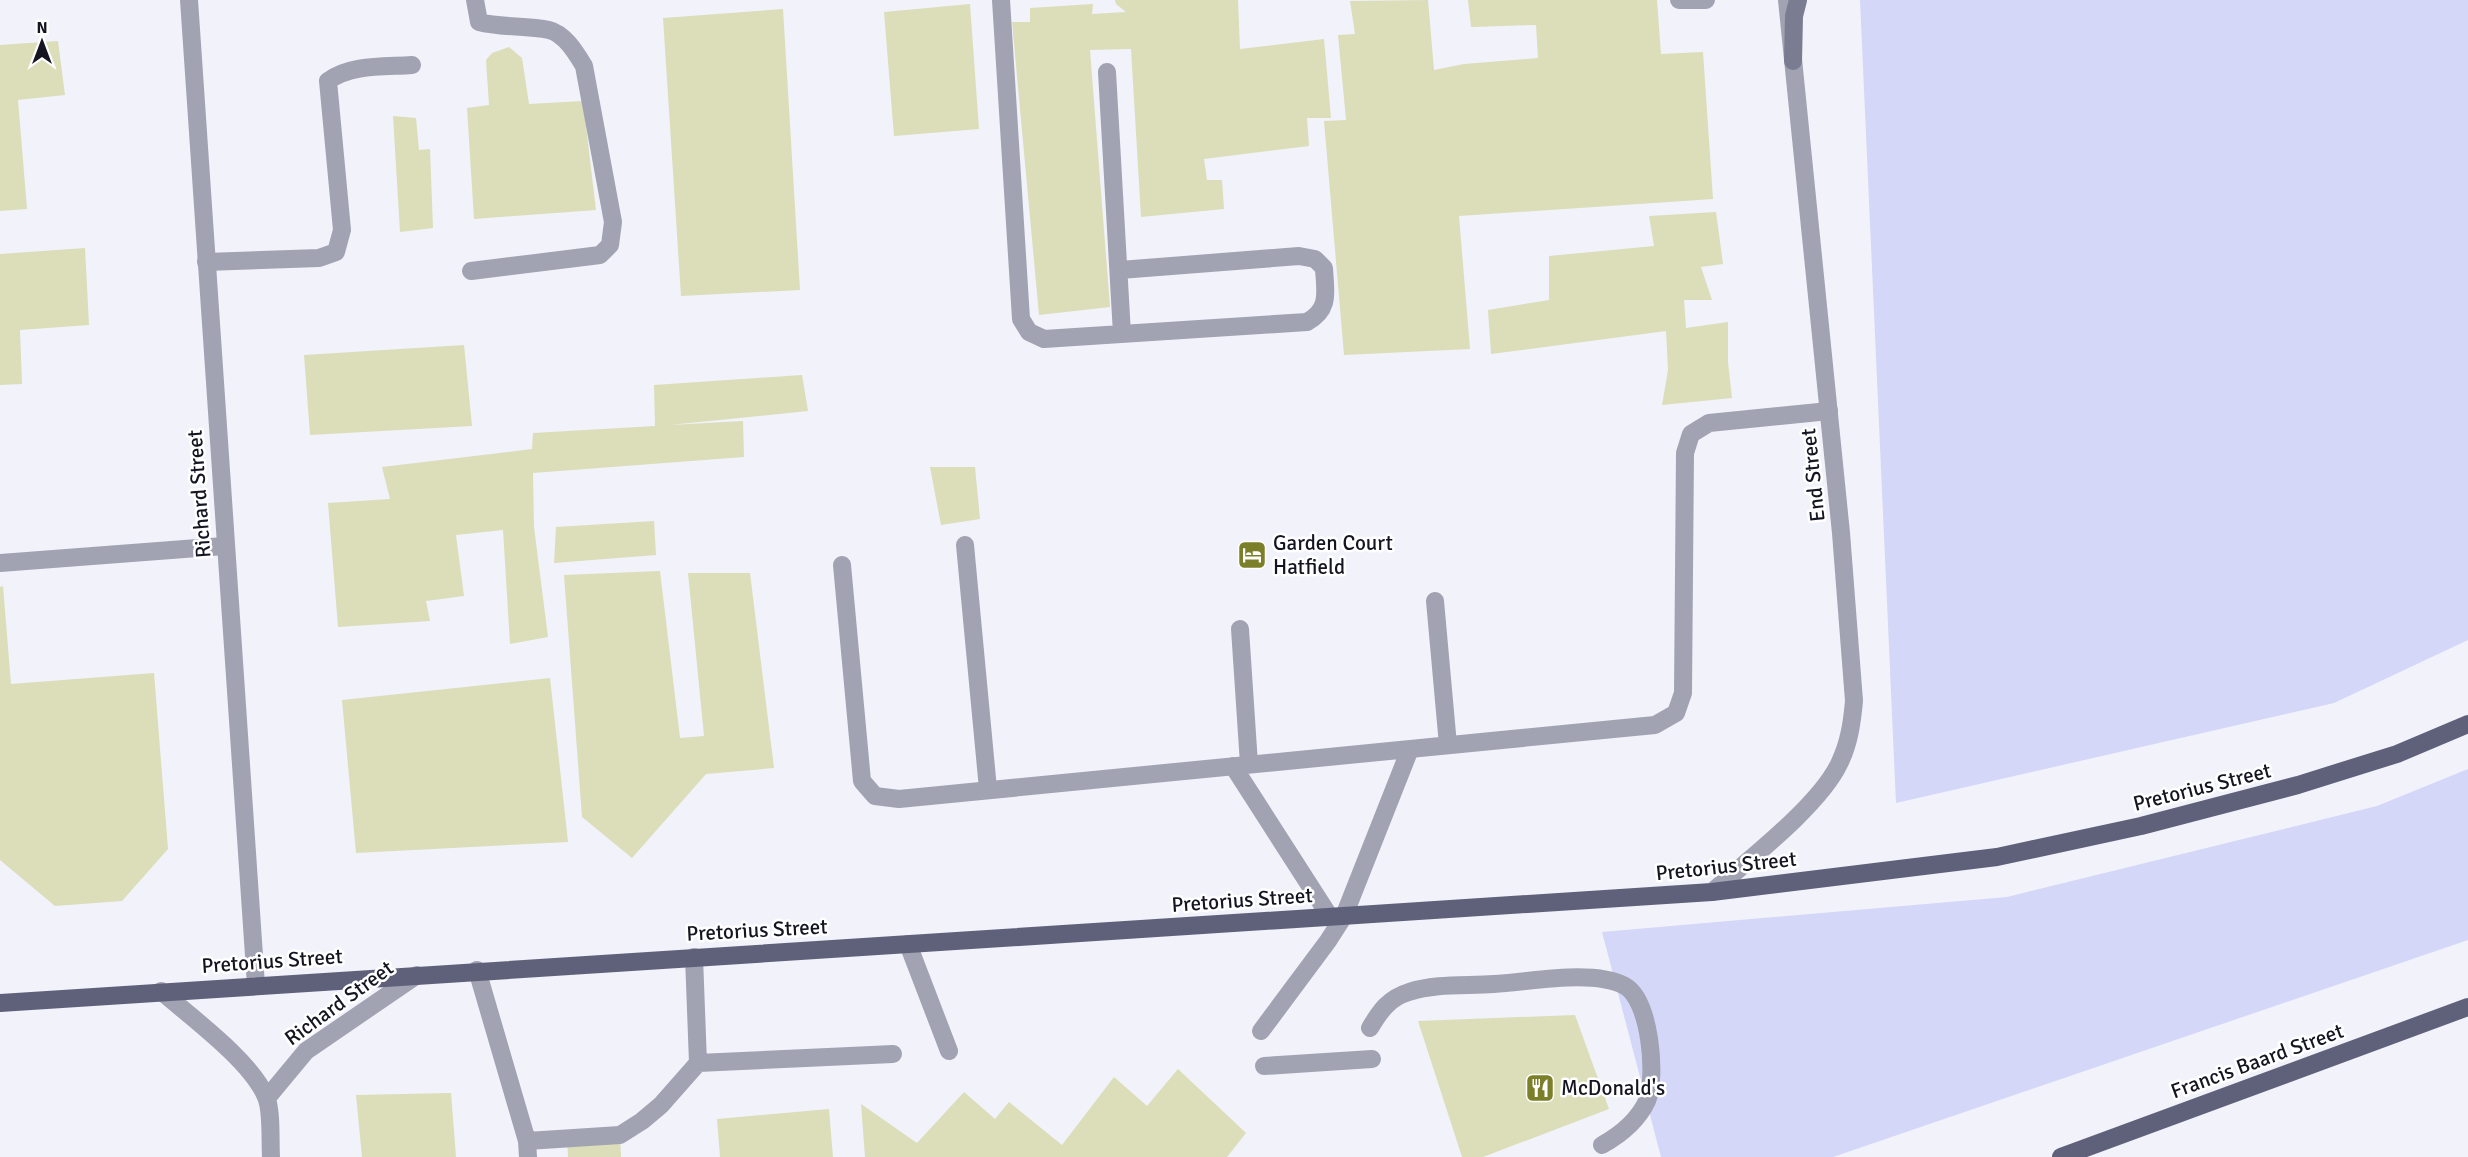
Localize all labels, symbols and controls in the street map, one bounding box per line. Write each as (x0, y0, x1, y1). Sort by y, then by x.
north arrow (12, 12, 72, 72)
text: N (36, 18, 48, 38)
street label: End Street (1795, 427, 1831, 523)
street label: Richard Street (182, 429, 216, 559)
place label: Garden Court Hatfield (1273, 530, 1393, 580)
hotel icon: Garden Court Hatfield (1236, 539, 1268, 571)
street label: Pretorius Street (2130, 757, 2274, 817)
street label: Pretorius Street (1654, 846, 1798, 886)
street label: Pretorius Street (1171, 882, 1313, 918)
street label: Pretorius Street (686, 913, 828, 947)
street label: Pretorius Street (201, 943, 343, 979)
street label: Richard Street (279, 955, 399, 1051)
street label: Francis Baard Street (2167, 1018, 2347, 1104)
restaurant icon: McDonald's (1524, 1072, 1556, 1104)
place label: McDonald's (1561, 1075, 1665, 1101)

